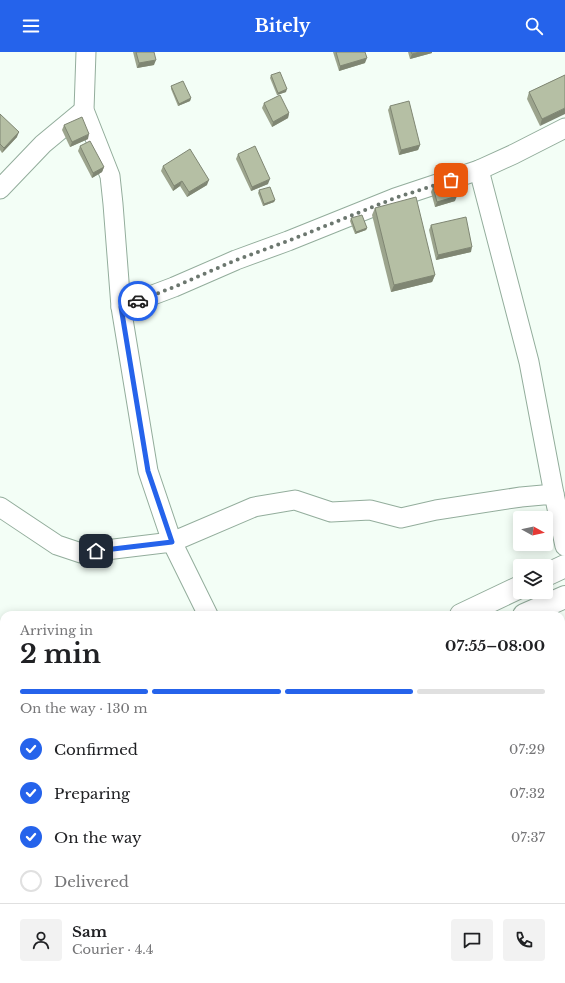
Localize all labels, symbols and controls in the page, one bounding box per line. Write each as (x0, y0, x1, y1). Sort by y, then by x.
icon: menu (20, 15, 42, 37)
text: Bitely (254, 15, 311, 37)
icon: search (523, 15, 545, 37)
pin (434, 163, 468, 197)
icon: bag (440, 169, 462, 191)
courier (118, 281, 158, 321)
icon: car (127, 290, 149, 312)
north arrow (513, 511, 553, 551)
map controls (513, 511, 553, 599)
pin (79, 534, 113, 568)
icon: home (85, 540, 107, 562)
button: layers (513, 559, 553, 599)
text: Arriving in (20, 622, 93, 639)
text: 07:55–08:00 (445, 636, 545, 655)
text: 2 min (20, 638, 101, 670)
text: On the way · 130 m (20, 700, 147, 717)
icon: check (20, 738, 42, 760)
text: Confirmed (54, 740, 138, 759)
text: 07:29 (509, 741, 545, 758)
icon: check (20, 782, 42, 804)
text: Preparing (54, 784, 130, 803)
text: 07:32 (509, 785, 545, 802)
icon: check (20, 826, 42, 848)
text: On the way (54, 828, 142, 847)
text: 07:37 (511, 829, 545, 846)
text: Delivered (54, 872, 129, 891)
button: person (20, 919, 62, 961)
button: chat (451, 919, 493, 961)
button: phone (503, 919, 545, 961)
text: Sam (72, 922, 107, 941)
text: Courier · 4.4 (72, 941, 153, 958)

